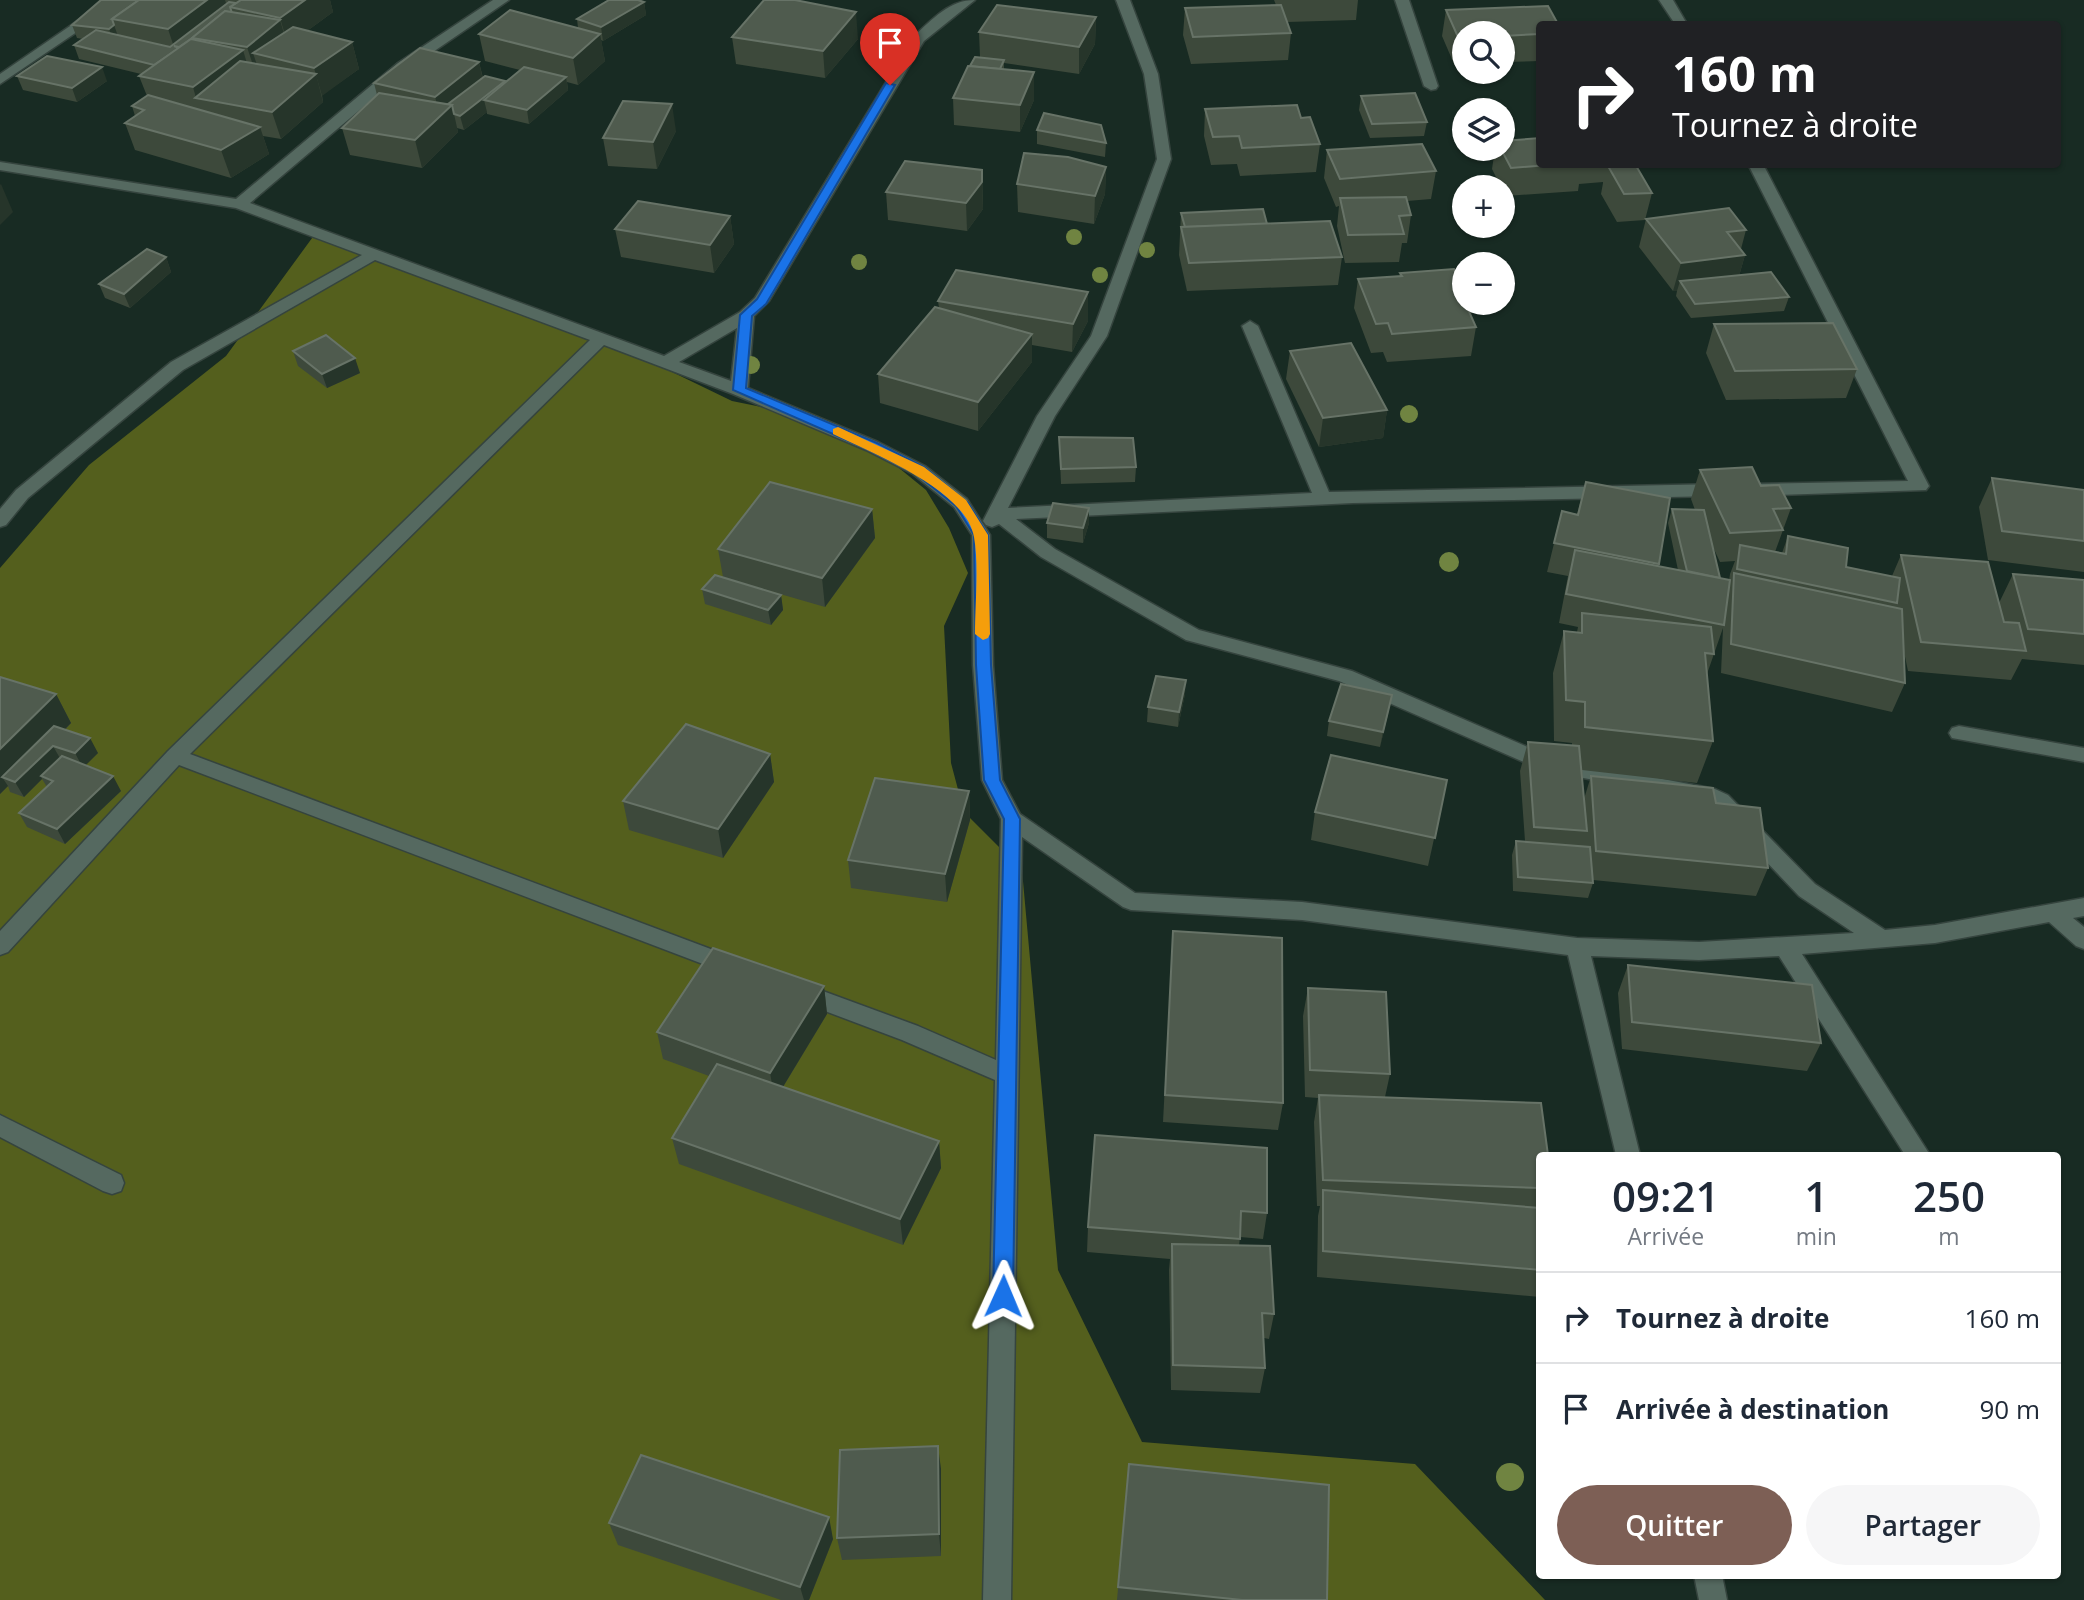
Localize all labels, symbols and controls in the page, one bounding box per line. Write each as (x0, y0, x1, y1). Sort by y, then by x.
pin (860, 13, 920, 85)
map controls (1452, 21, 1515, 315)
button: search (1452, 21, 1515, 84)
icon: arrive (871, 24, 909, 62)
text: 160 m (1672, 40, 1817, 106)
icon: right (1557, 49, 1648, 140)
button: layers (1452, 98, 1515, 161)
text: Tournez à droite (1672, 103, 1918, 146)
button: + (1452, 175, 1515, 238)
button: − (1452, 252, 1515, 315)
text: 09:21 (1612, 1167, 1720, 1224)
text: 1 (1804, 1167, 1828, 1224)
text: 250 (1913, 1167, 1985, 1224)
text: Arrivée (1628, 1220, 1704, 1252)
text: min (1796, 1220, 1837, 1252)
text: m (1938, 1220, 1960, 1252)
position arrow (966, 1259, 1040, 1333)
icon: right (1557, 1299, 1595, 1337)
text: Tournez à droite (1616, 1300, 1829, 1336)
text: 160 m (1965, 1300, 2040, 1336)
icon: arrive (1557, 1390, 1595, 1428)
text: Arrivée à destination (1616, 1391, 1889, 1427)
text: 90 m (1979, 1391, 2040, 1427)
button: Quitter (1557, 1485, 1792, 1565)
button: Partager (1806, 1485, 2040, 1565)

